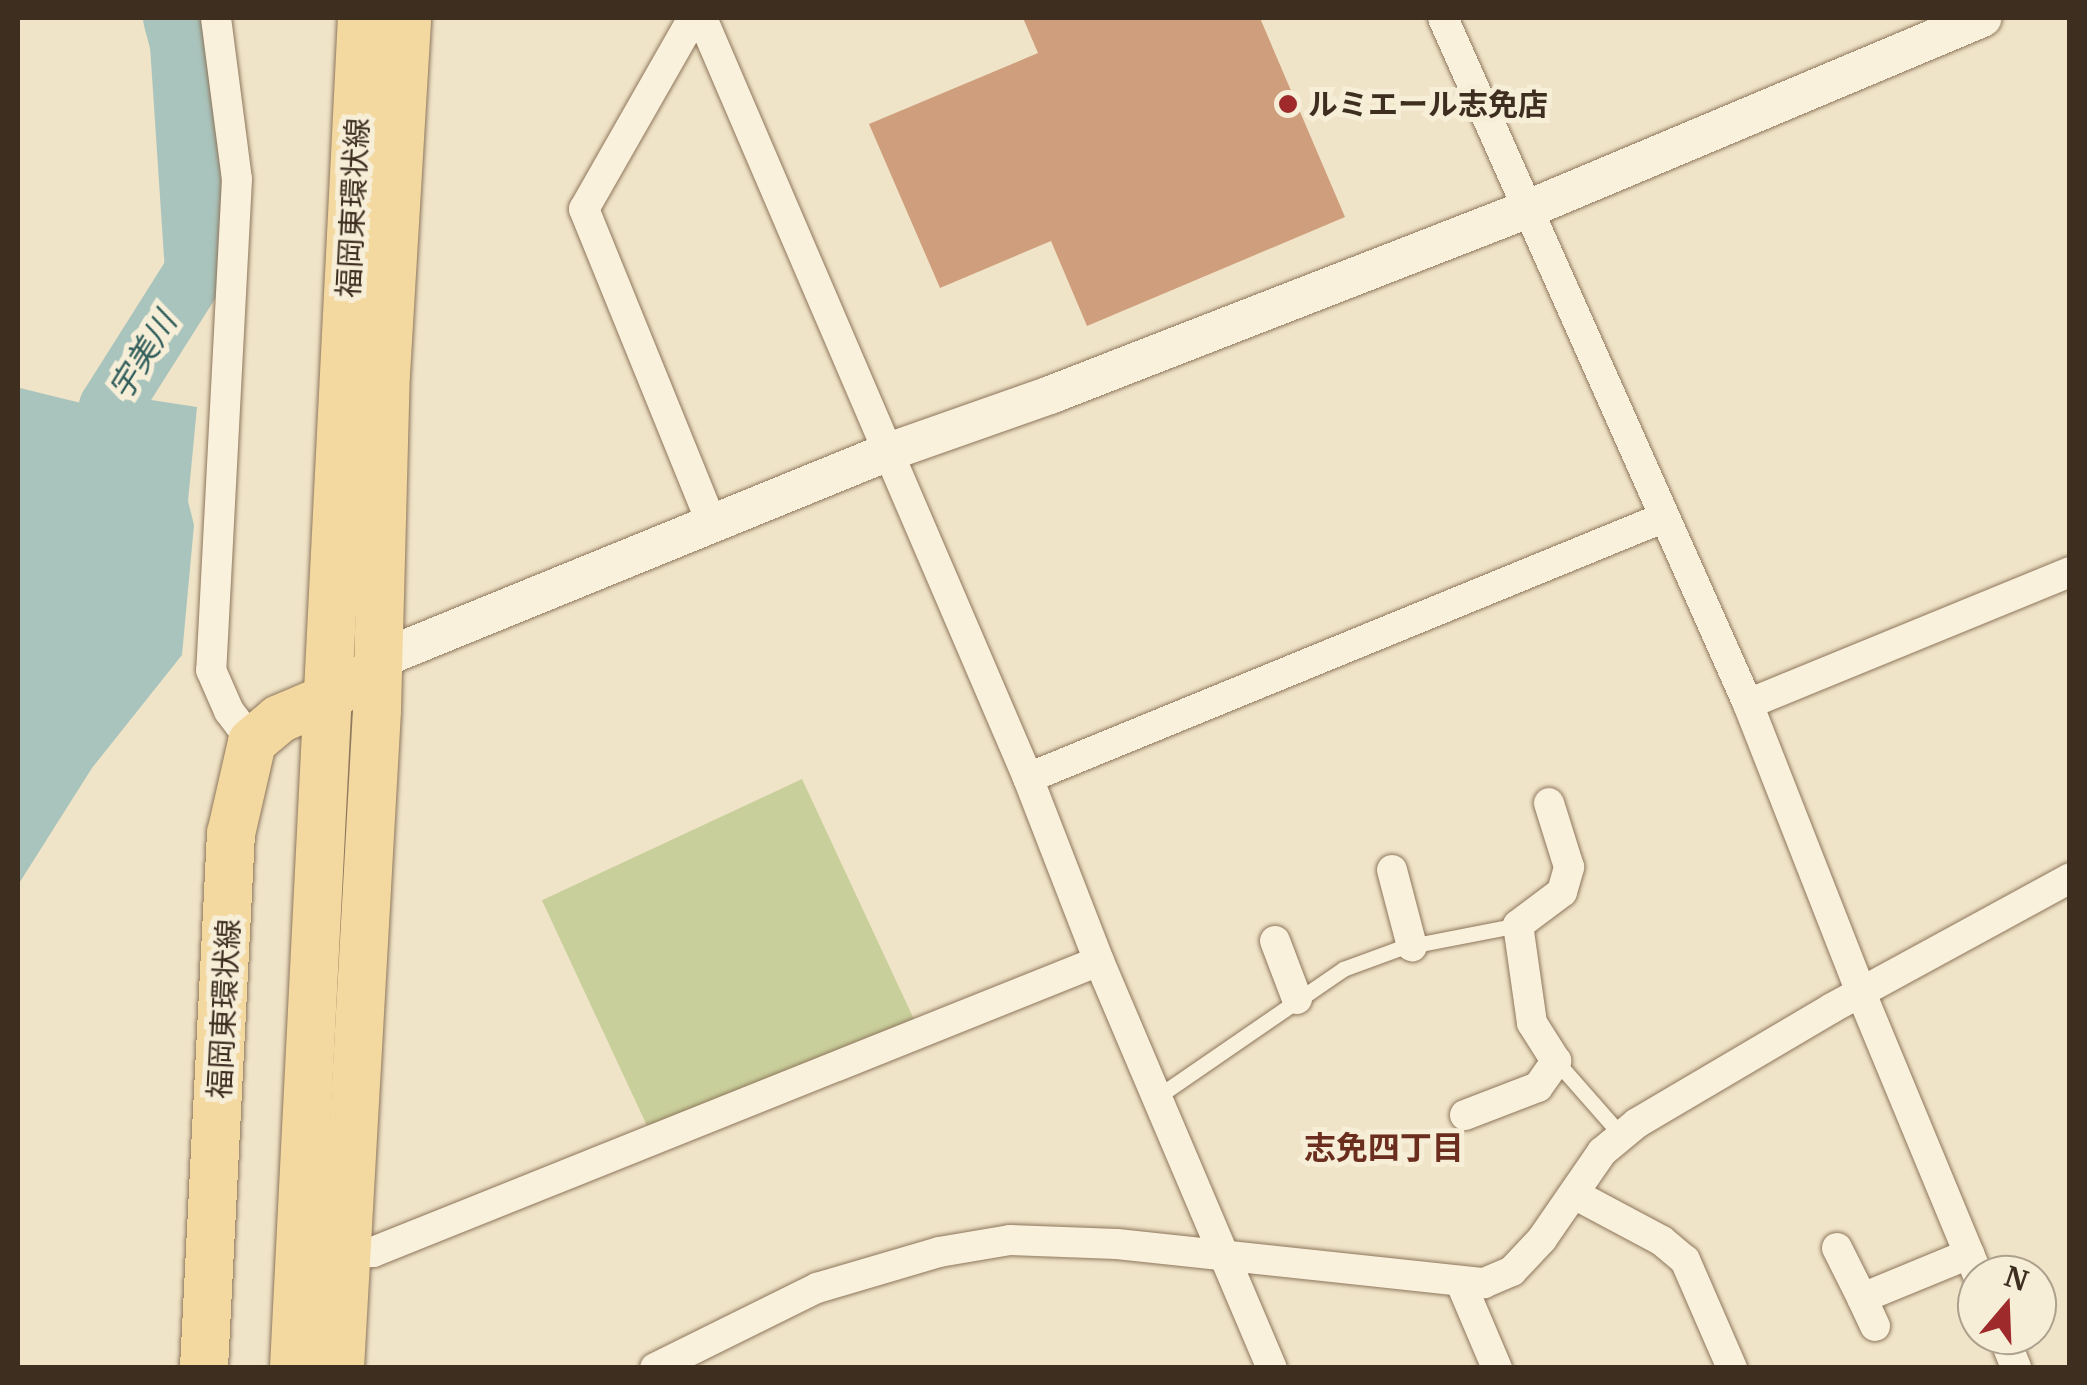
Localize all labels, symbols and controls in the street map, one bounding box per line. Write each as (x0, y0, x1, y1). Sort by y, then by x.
place label: ルミエール志免店 (1308, 86, 1548, 122)
marker: ルミエール志免店 (1277, 93, 1299, 115)
street label: 福岡東環状線 (330, 117, 376, 299)
water label: 宇美川 (101, 305, 185, 407)
street label: 福岡東環状線 (201, 918, 247, 1100)
district label: 志免四丁目 (1304, 1129, 1464, 1167)
north arrow (1957, 1255, 2057, 1355)
text: N (2000, 1258, 2032, 1299)

